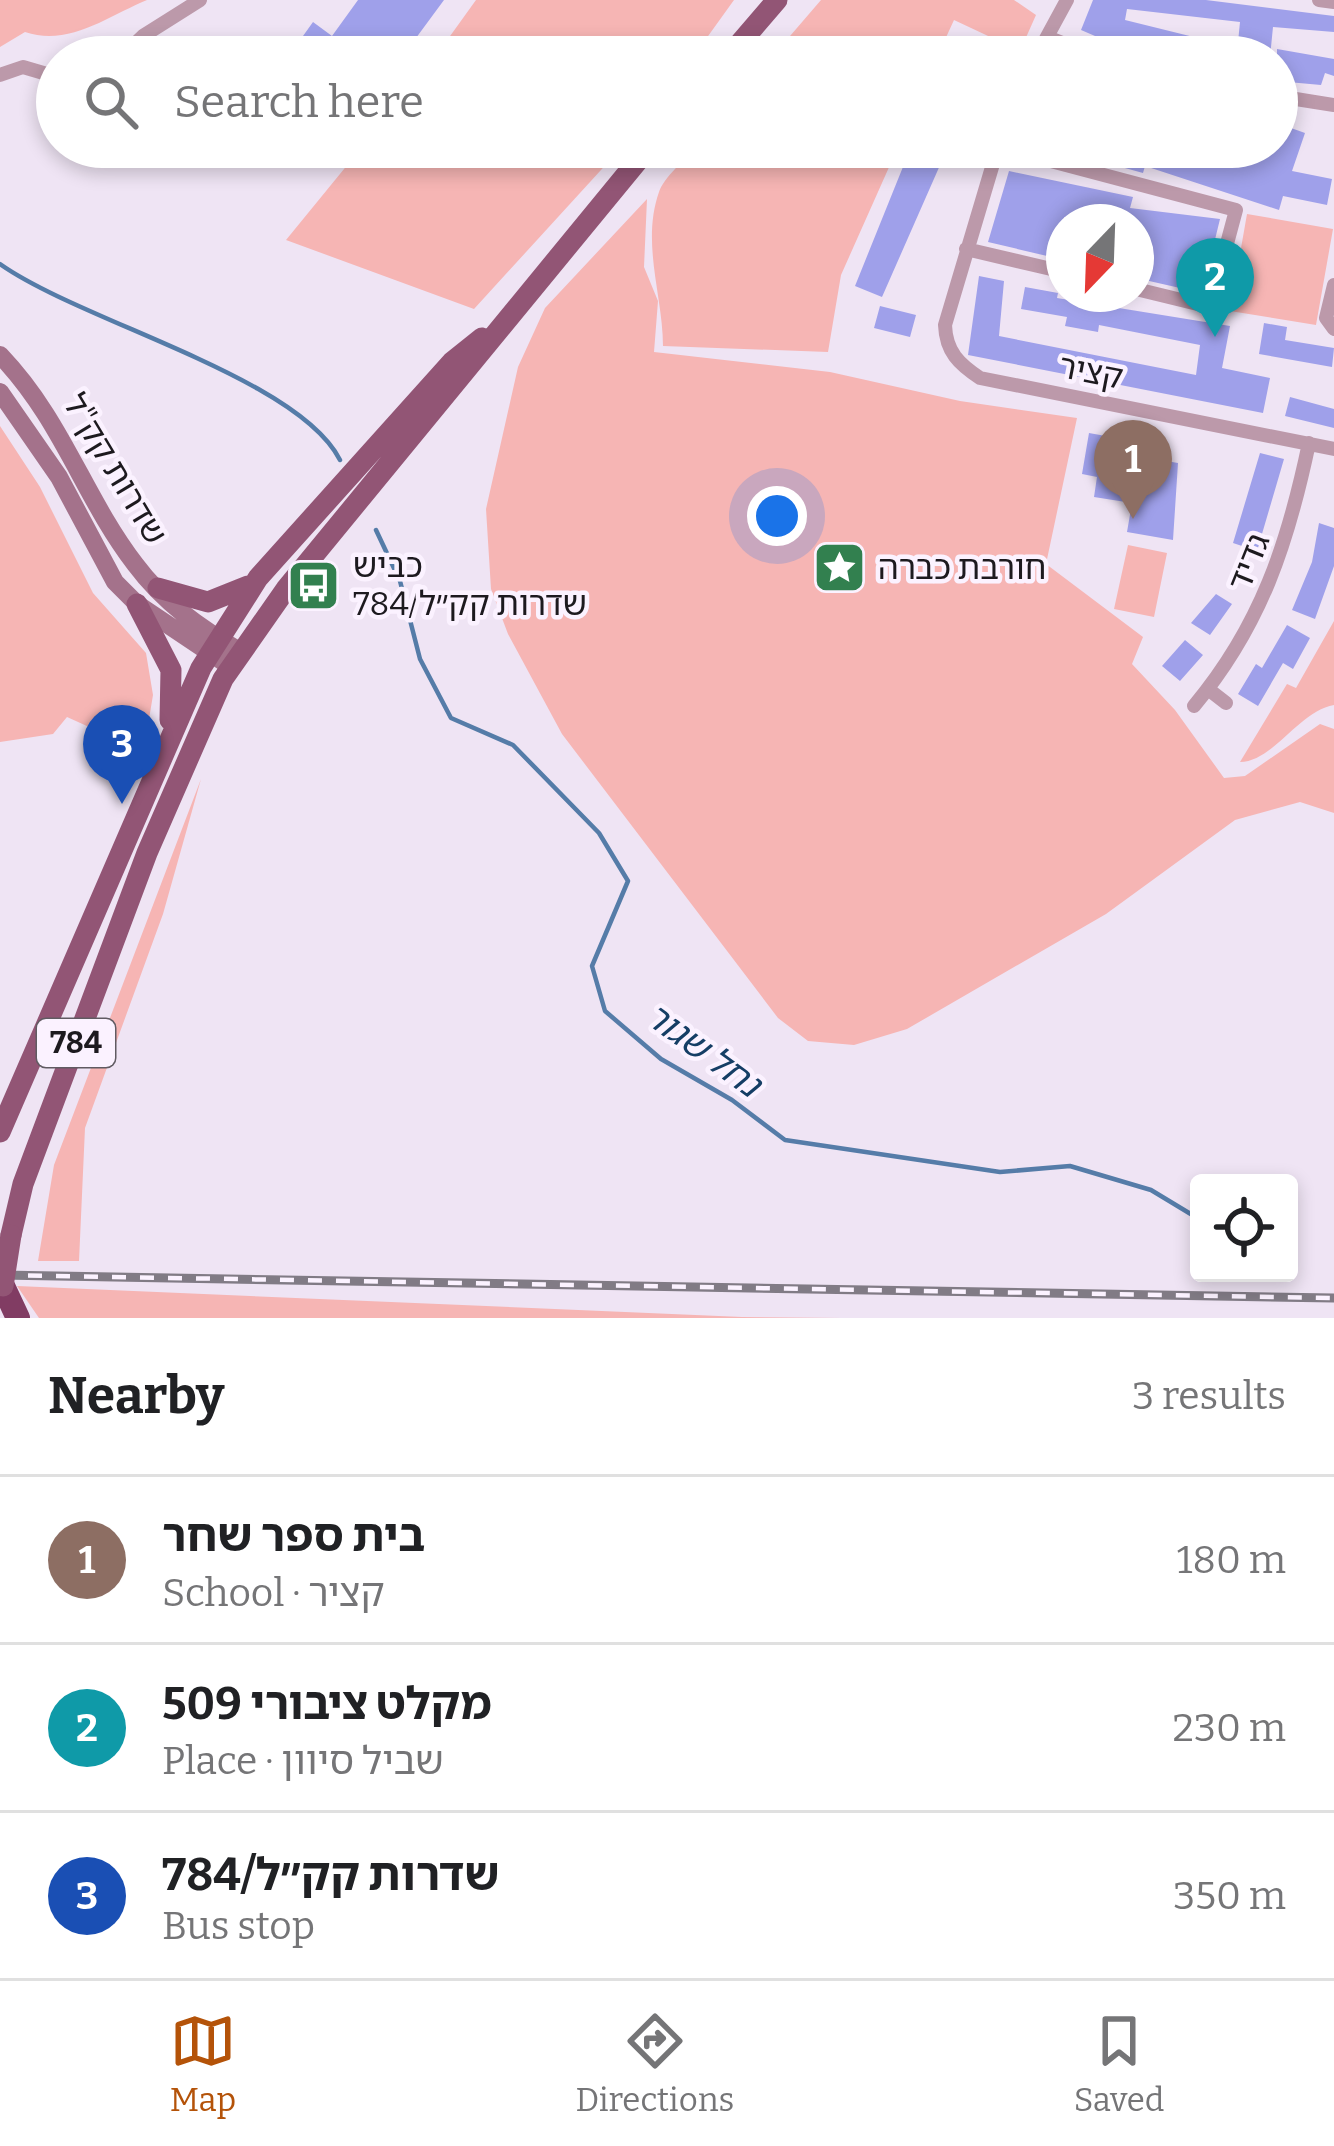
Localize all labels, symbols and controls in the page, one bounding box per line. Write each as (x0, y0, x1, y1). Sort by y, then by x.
search box (36, 36, 1298, 168)
icon: search (78, 69, 144, 135)
text: Search here (174, 75, 424, 129)
north arrow (1046, 204, 1154, 312)
pin: 2 (1176, 238, 1254, 337)
street label: קציר (1055, 346, 1127, 398)
street label: שדרות קק"ל (54, 386, 176, 552)
pin: 1 (1094, 420, 1172, 519)
your location (747, 486, 807, 546)
street label: גדיד (1220, 528, 1278, 596)
place icon: חורבת כברה (811, 540, 867, 596)
place label: כביש 784/שדרות קק״ל (353, 546, 587, 624)
place label: חורבת כברה (878, 548, 1046, 588)
bus stop icon: כביש 784/שדרות קק״ל (286, 557, 342, 613)
pin: 3 (83, 705, 161, 804)
water label: נחל שגור (637, 993, 771, 1108)
road number: 784 (37, 1019, 115, 1067)
map controls (1190, 1174, 1298, 1282)
button: locate (1190, 1174, 1298, 1282)
text: Nearby (48, 1365, 224, 1427)
text: 3 results (1132, 1373, 1286, 1419)
text: בית ספר שחר (162, 1509, 425, 1563)
text: 1 (79, 1537, 95, 1583)
text: 180 m (1177, 1537, 1286, 1583)
text: School · קציר (162, 1570, 385, 1616)
text: מקלט ציבורי 509 (162, 1677, 492, 1731)
text: 2 (76, 1705, 98, 1751)
text: 230 m (1173, 1705, 1286, 1751)
text: Place · שביל סיוון (162, 1738, 444, 1784)
text: 784/שדרות קק״ל (162, 1848, 500, 1902)
text: 3 (76, 1873, 98, 1919)
text: 350 m (1173, 1873, 1286, 1919)
text: Bus stop (162, 1903, 315, 1949)
tab: Map (170, 2008, 236, 2120)
tab: Directions (576, 2008, 734, 2120)
tab: Saved (1074, 2008, 1164, 2120)

